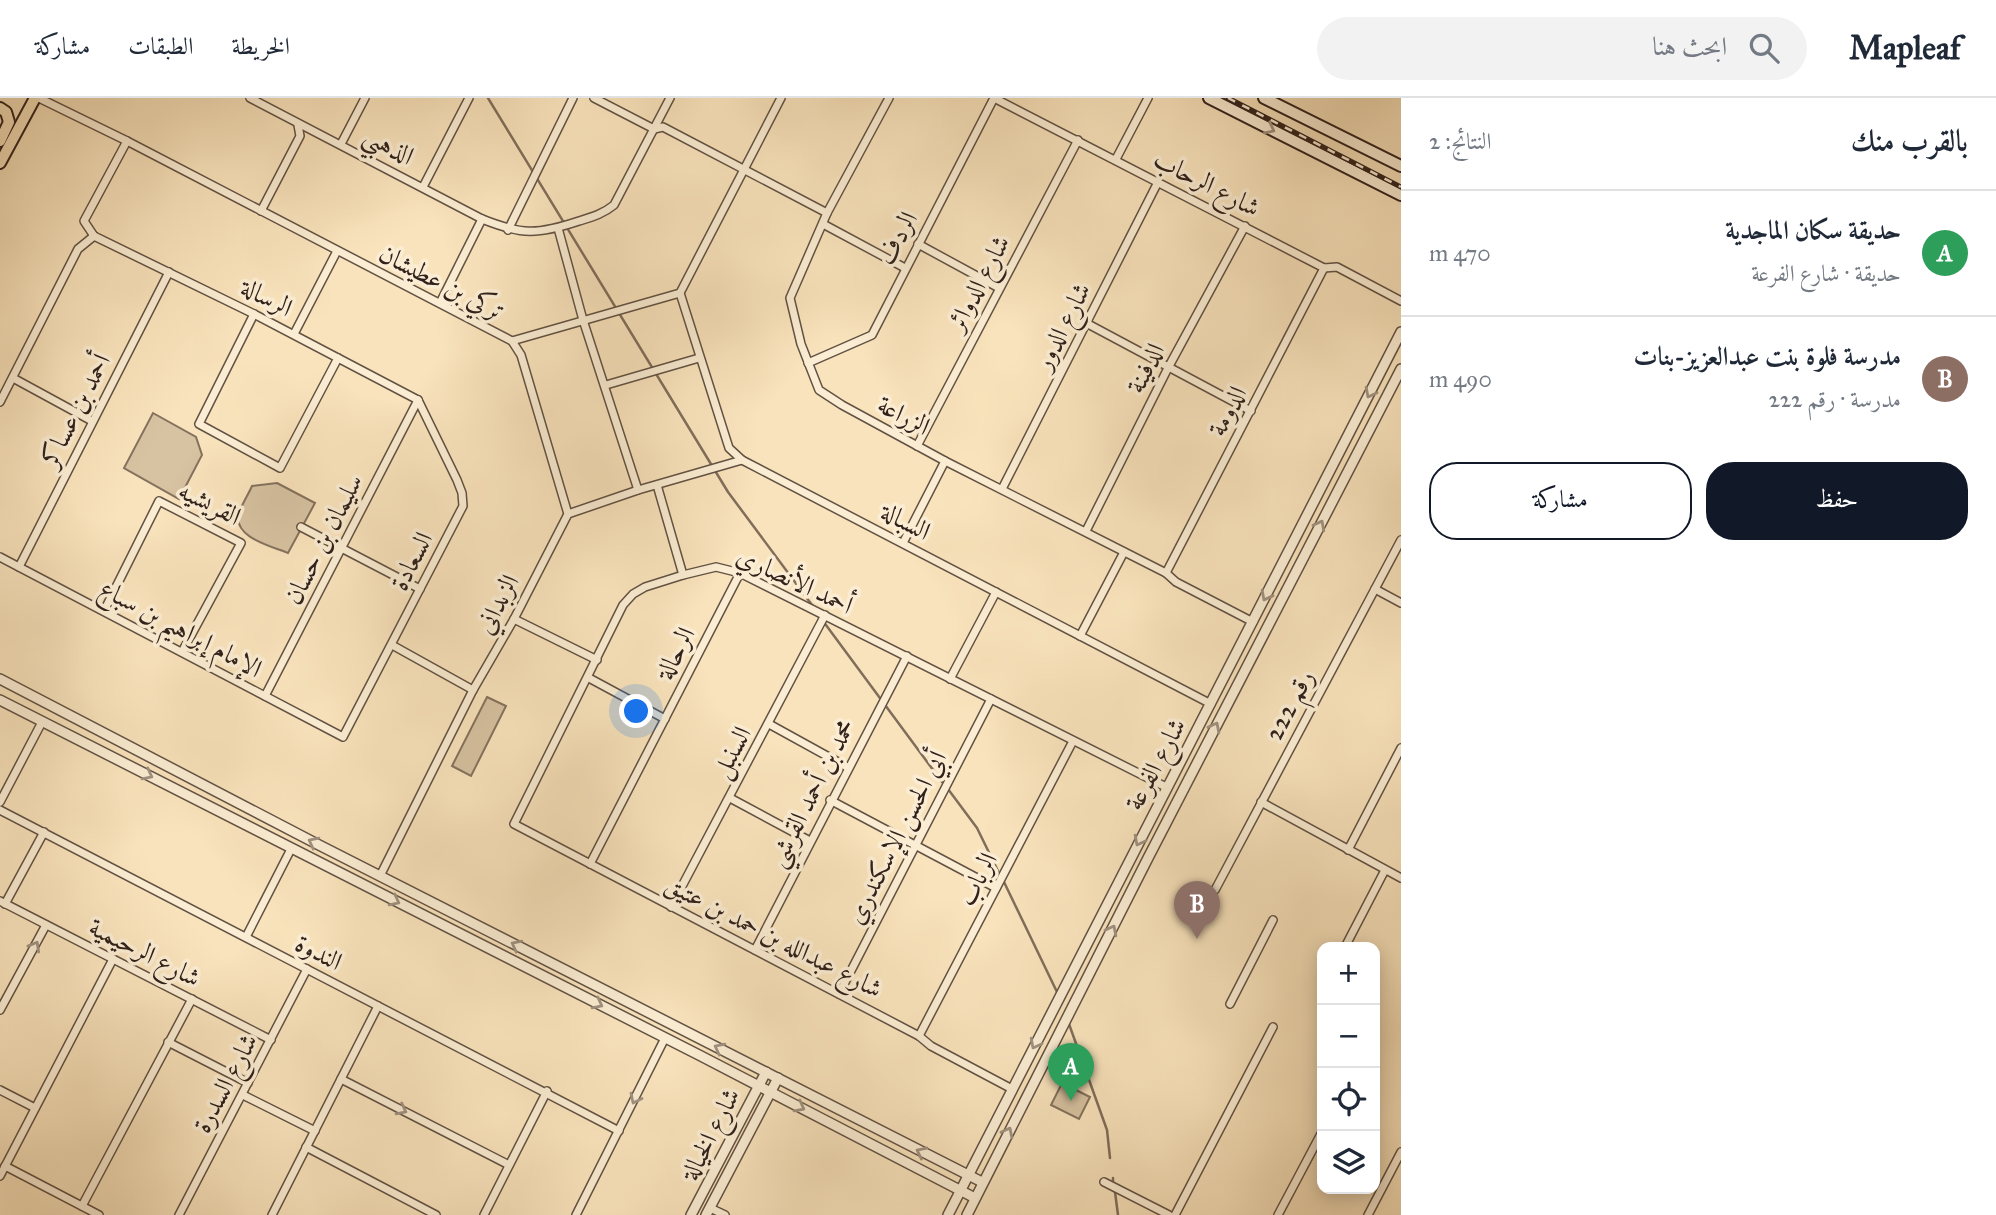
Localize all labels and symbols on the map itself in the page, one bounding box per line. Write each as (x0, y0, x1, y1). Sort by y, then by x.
street label: الذهبي (354, 119, 420, 179)
one-way arrow (1263, 120, 1275, 134)
street label: شارع الرحاب (1146, 143, 1266, 229)
street label: الردف (870, 206, 924, 270)
street label: شارع الدوائر (938, 230, 1022, 342)
street label: تركي بن عطيشان (371, 237, 510, 333)
street label: الرسالة (234, 270, 298, 323)
street label: شارع الدور (1025, 277, 1103, 380)
street label: الدفينة (1119, 337, 1171, 399)
street label: أحمد بن عساكر (31, 347, 117, 475)
street label: الدومة (1201, 380, 1253, 442)
one-way arrow (1364, 386, 1378, 398)
street label: الزراعة (872, 388, 936, 442)
street label: سليمان بن حسان (276, 468, 370, 610)
street label: القريشيه (173, 474, 247, 533)
street label: السبالة (874, 494, 936, 547)
one-way arrow (1311, 520, 1325, 532)
street label: السعادة (383, 526, 439, 596)
street label: أحمد الأنصاري (729, 537, 859, 625)
street label: الزبداني (468, 569, 531, 642)
street label: الإمام إبراهيم بن سباع (90, 572, 268, 693)
one-way arrow (1261, 589, 1275, 601)
street label: الرحالة (647, 621, 702, 686)
street label: رقم 222 (1257, 664, 1329, 750)
your location (619, 694, 653, 728)
street label: شارع الفرعة (1117, 712, 1198, 818)
street label: محمد بن أحمد القرشي (759, 713, 869, 876)
street label: السنبل (704, 720, 760, 784)
one-way arrow (1207, 722, 1221, 734)
street label: أبي الحسن الإسكندري (838, 744, 959, 932)
one-way arrow (141, 767, 154, 780)
one-way arrow (1133, 834, 1147, 846)
one-way arrow (308, 837, 320, 850)
street label: الرباب (950, 847, 1004, 911)
street label: شارع عبدالله بن حمد بن عتيق (657, 867, 888, 1010)
pin: B (1174, 881, 1220, 939)
one-way arrow (388, 893, 400, 907)
street label: شارع الرحيمية (81, 910, 206, 999)
one-way arrow (1104, 925, 1118, 937)
street label: الندوة (290, 927, 348, 977)
one-way arrow (511, 939, 523, 953)
one-way arrow (27, 941, 40, 953)
one-way arrow (591, 995, 603, 1009)
street label: شارع السدرة (186, 1028, 270, 1141)
one-way arrow (1030, 1037, 1044, 1049)
one-way arrow (714, 1043, 726, 1057)
pin: A (1048, 1043, 1094, 1101)
street label: شارع الخيالة (672, 1083, 752, 1190)
one-way arrow (629, 1092, 643, 1104)
one-way arrow (793, 1099, 805, 1112)
one-way arrow (395, 1101, 407, 1115)
one-way arrow (1000, 1127, 1014, 1139)
one-way arrow (916, 1147, 928, 1161)

